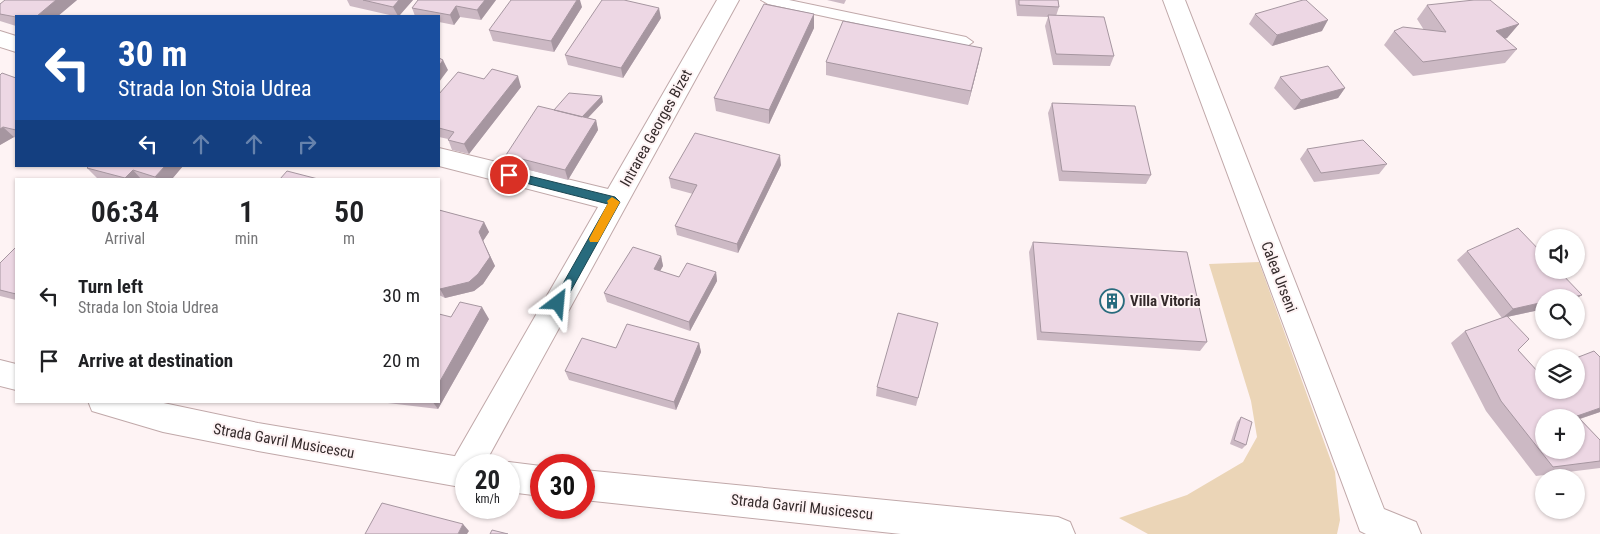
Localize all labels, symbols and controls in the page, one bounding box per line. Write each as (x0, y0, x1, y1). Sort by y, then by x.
text: 30 m (118, 34, 187, 75)
icon: left (35, 35, 100, 100)
street label: Intrarea Georges Bizet (616, 66, 696, 190)
text: Strada Ion Stoia Udrea (118, 76, 311, 101)
icon: left (134, 130, 162, 158)
icon: ahead (187, 130, 215, 158)
icon: ahead (240, 130, 268, 158)
icon: right (293, 130, 321, 158)
pin (488, 154, 530, 196)
icon: arrive (495, 161, 523, 189)
text: 06:34 (91, 194, 159, 229)
text: 1 (239, 194, 254, 229)
text: 50 (334, 194, 364, 229)
text: Arrival (105, 229, 145, 248)
text: min (235, 229, 258, 248)
text: m (343, 229, 355, 248)
map controls (1535, 229, 1585, 519)
button: sound (1535, 229, 1585, 279)
street label: Calea Urseni (1257, 239, 1301, 315)
text: Turn left (78, 275, 143, 298)
position arrow (531, 276, 583, 328)
icon: left (35, 282, 63, 310)
text: 30 m (383, 284, 420, 307)
building icon: Villa Vitoria (1099, 288, 1125, 314)
button: search (1535, 289, 1585, 339)
place label: Villa Vitoria (1130, 292, 1201, 310)
text: Strada Ion Stoia Udrea (78, 298, 219, 317)
icon: arrive (35, 347, 63, 375)
text: Arrive at destination (78, 349, 233, 372)
text: 20 m (383, 349, 420, 372)
button: layers (1535, 349, 1585, 399)
button: + (1535, 409, 1585, 459)
street label: Strada Gavril Musicescu (212, 420, 356, 462)
speed limit sign: 30 (530, 454, 595, 519)
text: 20 (475, 466, 500, 495)
button: − (1535, 469, 1585, 519)
street label: Strada Gavril Musicescu (730, 491, 874, 523)
text: km/h (475, 492, 500, 506)

